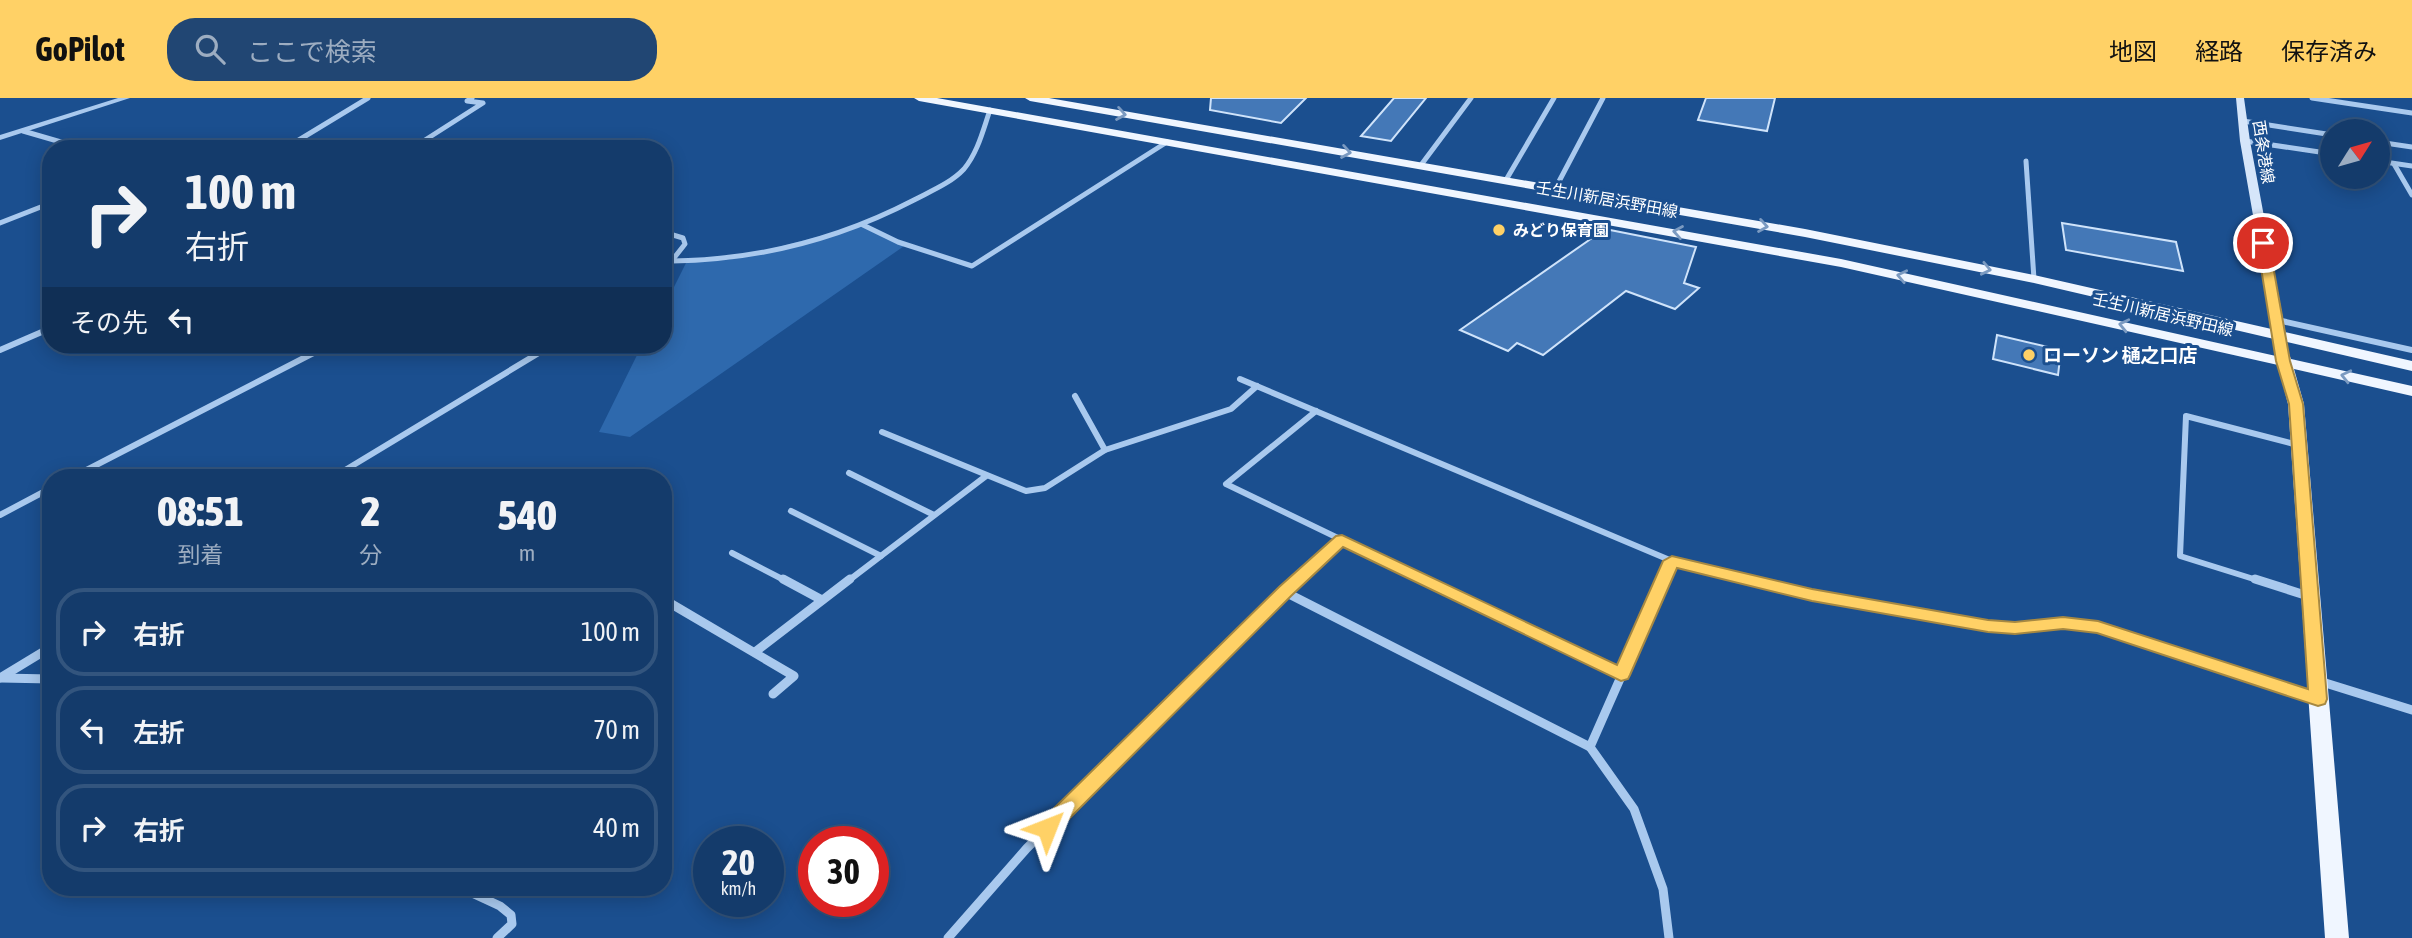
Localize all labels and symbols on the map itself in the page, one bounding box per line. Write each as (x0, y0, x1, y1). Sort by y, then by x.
one-way arrow (1115, 106, 1127, 121)
street label: 西条港線 (2250, 119, 2278, 185)
north arrow (2320, 119, 2390, 189)
one-way arrow (1340, 144, 1352, 159)
street label: 壬生川新居浜野田線 (1535, 178, 1679, 220)
pin (2233, 213, 2293, 273)
one-way arrow (1757, 217, 1769, 232)
place label: みどり保育園 (1513, 221, 1609, 239)
marker: みどり保育園 (1491, 222, 1507, 238)
one-way arrow (1672, 225, 1684, 240)
one-way arrow (1980, 261, 1992, 276)
one-way arrow (1896, 269, 1908, 284)
street label: 壬生川新居浜野田線 (2091, 289, 2235, 339)
one-way arrow (2118, 319, 2130, 333)
place label: ローソン 樋之口店 (2043, 344, 2198, 366)
marker: ローソン 樋之口店 (2021, 347, 2037, 363)
one-way arrow (2340, 369, 2352, 384)
position arrow (1010, 791, 1084, 865)
speed limit sign: 30 (798, 826, 889, 917)

